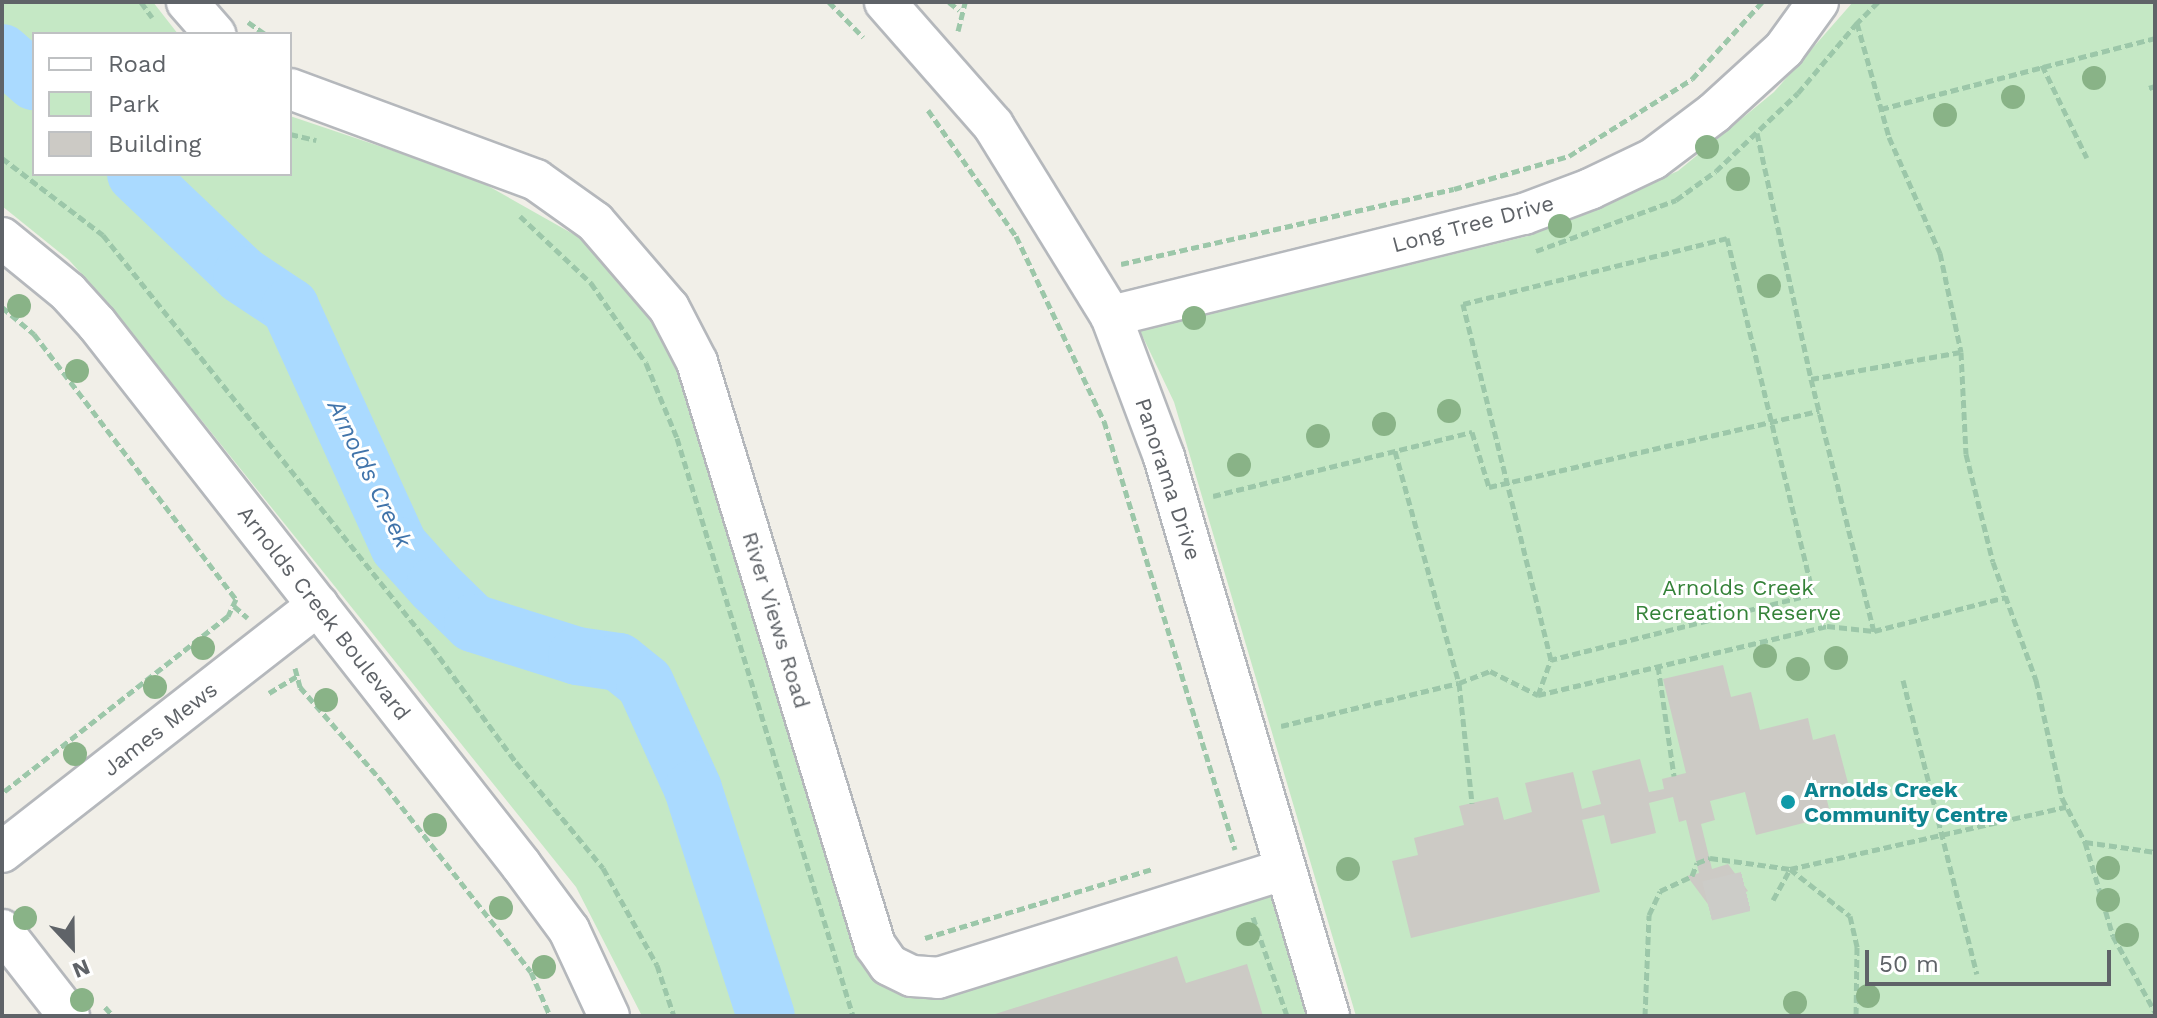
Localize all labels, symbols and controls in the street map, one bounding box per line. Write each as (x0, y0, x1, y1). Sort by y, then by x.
legend (32, 32, 292, 176)
text: Road (108, 50, 167, 78)
text: Park (108, 90, 160, 118)
text: Building (108, 130, 201, 158)
street label: Long Tree Drive (1389, 190, 1557, 258)
street label: Panorama Drive (1129, 394, 1207, 564)
water label: Arnolds Creek (321, 395, 417, 553)
street label: Arnolds Creek Boulevard (232, 500, 416, 726)
street label: River Views Road (736, 528, 816, 712)
park label: Arnolds Creek Recreation Reserve (1635, 574, 1841, 626)
street label: James Mews (97, 676, 223, 782)
place label: Arnolds Creek Community Centre (1804, 776, 2008, 828)
marker: Arnolds Creek Community Centre (1779, 793, 1797, 811)
north arrow (32, 906, 112, 986)
scale bar (1869, 934, 2115, 984)
text: 50 m (1879, 950, 1939, 978)
text: N (69, 954, 93, 983)

